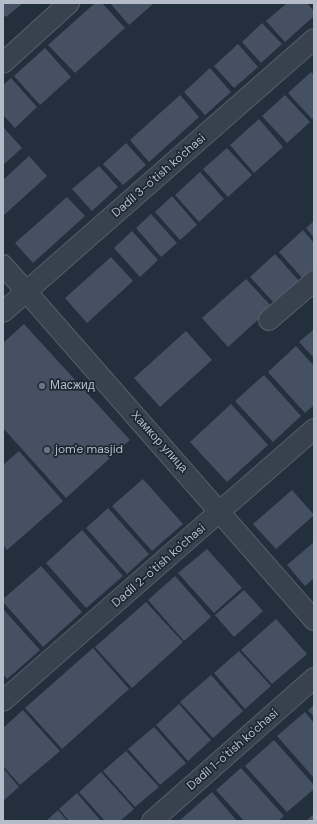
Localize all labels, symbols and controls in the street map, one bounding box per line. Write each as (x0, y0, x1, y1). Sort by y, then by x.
street label: Dadil 3-o'tish ko'chasi (109, 131, 209, 221)
place label: Масжид (50, 379, 95, 393)
marker: Масжид (37, 381, 47, 391)
street label: Хамкор улица (128, 408, 190, 476)
place label: jom'e masjid (55, 443, 123, 457)
marker: jom'e masjid (42, 445, 52, 455)
street label: Dadil 2-o'tish ko'chasi (109, 521, 209, 611)
street label: Dadil 1-o'tish ko'chasi (184, 706, 282, 794)

